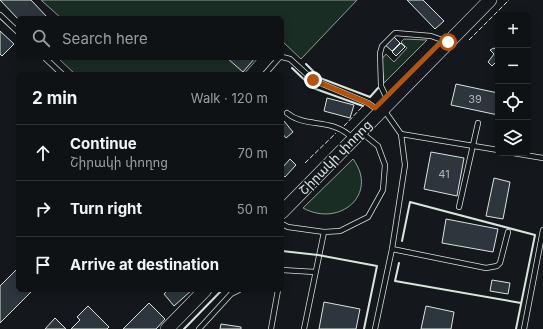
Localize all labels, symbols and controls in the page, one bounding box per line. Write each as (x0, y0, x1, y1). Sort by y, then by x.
map controls (495, 12, 531, 156)
button: + (495, 12, 531, 48)
search box (16, 16, 284, 60)
icon: search (30, 27, 52, 49)
text: Search here (62, 29, 148, 48)
route start (439, 33, 457, 51)
button: − (495, 48, 531, 84)
route end (304, 71, 322, 89)
button: locate (495, 84, 531, 120)
text: 2 min (32, 88, 77, 108)
text: Walk · 120 m (191, 90, 268, 106)
house number: 39 (468, 92, 482, 106)
street label: Շիրակի փողոց (295, 116, 375, 198)
button: layers (495, 120, 531, 156)
text: Continue (70, 134, 137, 153)
icon: ahead (32, 142, 54, 164)
text: 70 m (238, 145, 268, 161)
text: Շիրակի փողոց (70, 154, 168, 170)
house number: 41 (438, 167, 450, 181)
icon: right (32, 198, 54, 220)
text: Turn right (70, 199, 142, 218)
text: 50 m (237, 201, 268, 217)
icon: arrive (32, 254, 54, 276)
text: Arrive at destination (70, 255, 219, 274)

